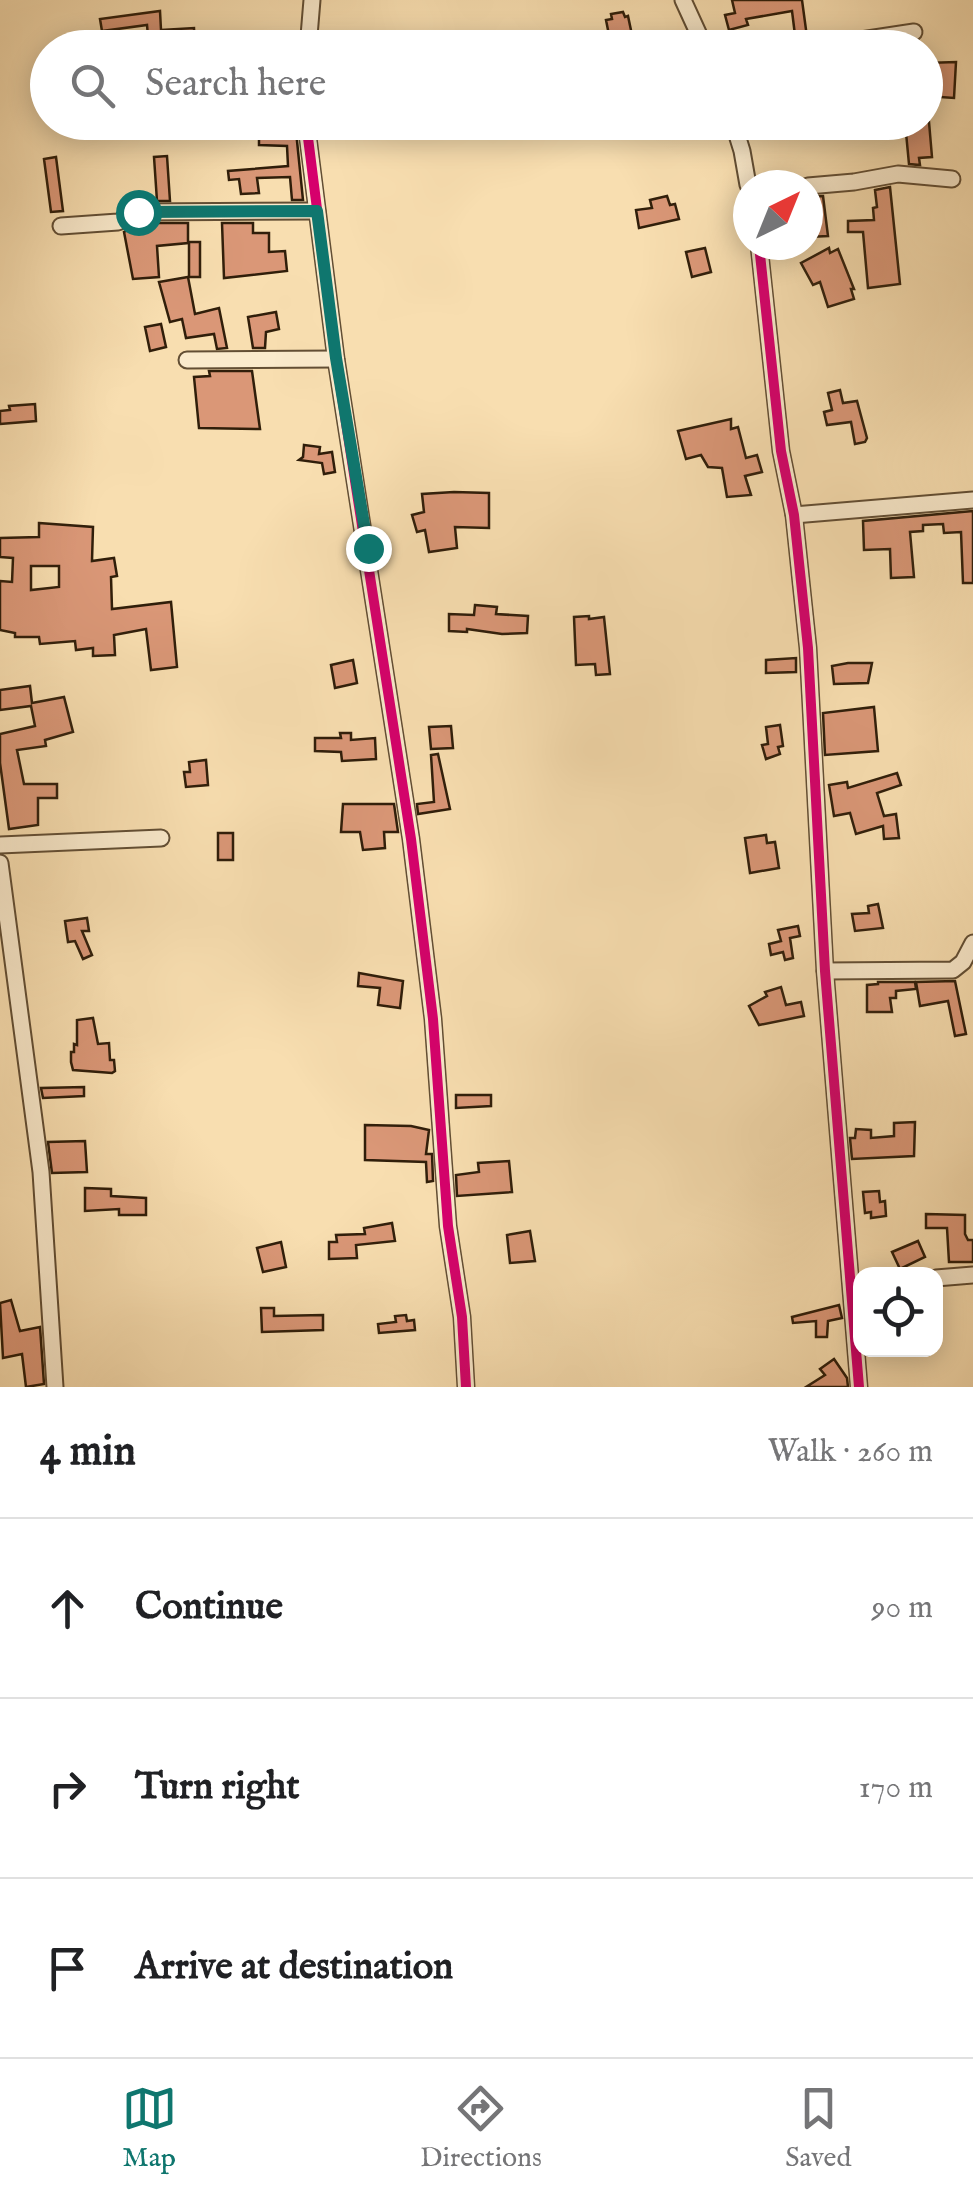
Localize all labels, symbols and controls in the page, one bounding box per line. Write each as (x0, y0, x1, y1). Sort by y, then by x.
search box (30, 30, 943, 140)
icon: search (65, 58, 120, 113)
text: Search here (145, 61, 326, 109)
north arrow (733, 170, 823, 260)
route start (116, 190, 162, 236)
route end (346, 526, 392, 572)
map controls (853, 1267, 943, 1357)
button: locate (853, 1267, 943, 1357)
text: 4 min (40, 1426, 136, 1479)
text: Walk · 260 m (768, 1432, 933, 1473)
icon: ahead (40, 1581, 95, 1636)
text: Continue (135, 1584, 283, 1632)
text: 90 m (872, 1588, 933, 1629)
icon: right (40, 1761, 95, 1816)
text: Turn right (135, 1764, 299, 1812)
text: 170 m (859, 1768, 933, 1809)
icon: arrive (40, 1941, 95, 1996)
text: Arrive at destination (135, 1944, 453, 1992)
tab: Map (122, 2081, 177, 2176)
tab: Directions (420, 2081, 542, 2176)
tab: Saved (785, 2081, 851, 2176)

